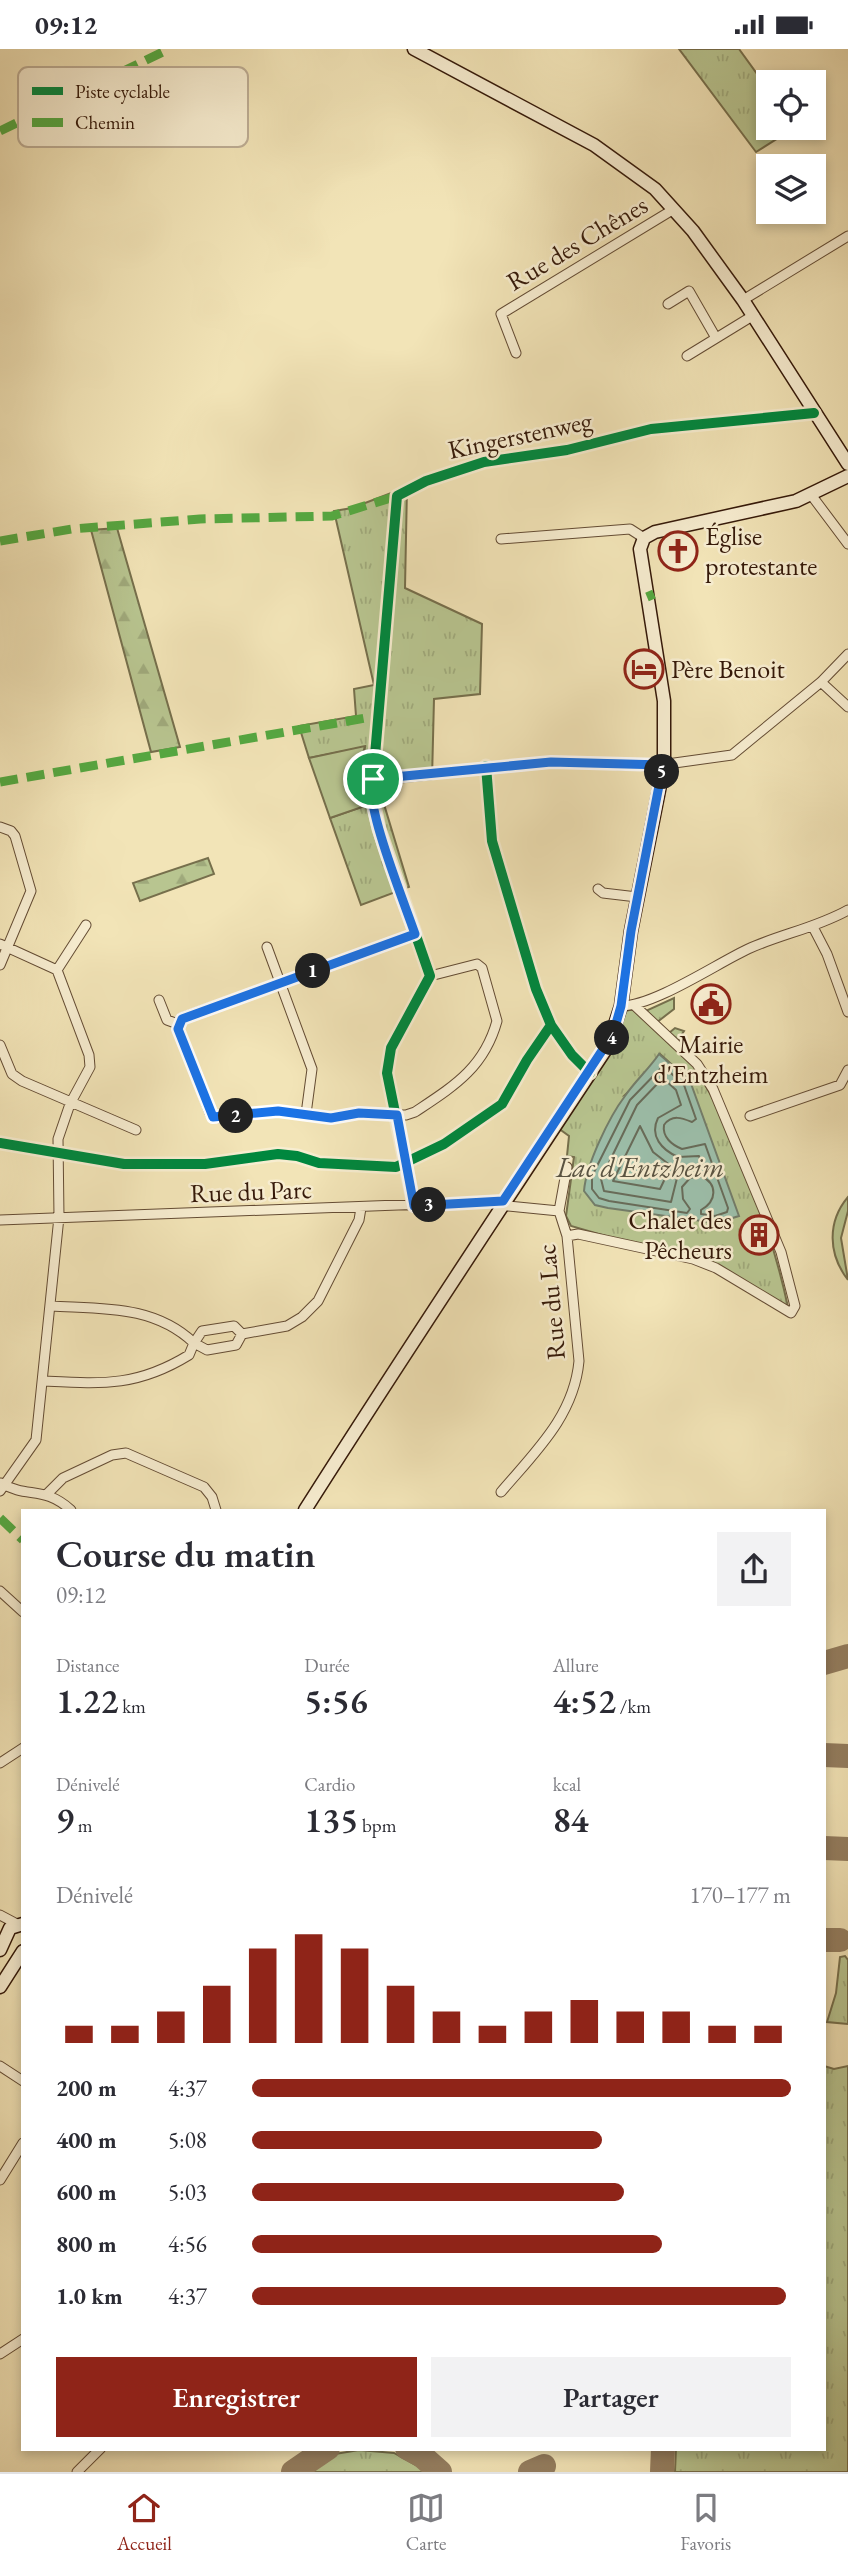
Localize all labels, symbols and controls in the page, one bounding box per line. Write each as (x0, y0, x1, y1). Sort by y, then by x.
text: 09:12 (35, 8, 97, 42)
legend (18, 67, 248, 147)
map controls (756, 70, 826, 224)
button: locate (756, 70, 826, 140)
text: Piste cyclable (75, 79, 170, 104)
text: Chemin (75, 110, 135, 135)
button: layers (756, 154, 826, 224)
street label: Rue des Chênes (500, 188, 654, 298)
street label: Kingerstenweg (445, 403, 596, 467)
place label: Église protestante (705, 519, 817, 583)
church icon: Église protestante (657, 530, 699, 572)
hotel icon: Père Benoit (623, 648, 665, 690)
place label: Père Benoit (671, 652, 785, 686)
pin (343, 749, 403, 809)
pin: 5 (644, 755, 680, 789)
text: 5 (656, 759, 667, 784)
icon: arrive (354, 760, 392, 798)
pin: 1 (296, 953, 330, 989)
text: 1 (307, 958, 318, 983)
public building icon: Mairie d'Entzheim (690, 983, 732, 1025)
pin: 4 (594, 1021, 630, 1055)
text: 4 (606, 1025, 617, 1050)
place label: Mairie d'Entzheim (654, 1027, 768, 1091)
pin: 2 (218, 1099, 254, 1133)
text: 2 (230, 1103, 241, 1128)
water label: Lac d'Entzheim (555, 1149, 724, 1185)
street label: Rue du Parc (189, 1172, 313, 1210)
pin: 3 (412, 1187, 446, 1223)
text: 3 (423, 1192, 434, 1217)
place label: Chalet des Pêcheurs (628, 1203, 732, 1267)
building icon: Chalet des Pêcheurs (738, 1214, 780, 1256)
street label: Rue du Lac (529, 1243, 573, 1361)
text: Course du matin (56, 1529, 316, 1578)
button: share (717, 1532, 791, 1606)
text: 09:12 (56, 1580, 106, 1610)
text: Distance (56, 1653, 119, 1678)
text: Durée (304, 1653, 350, 1678)
text: Allure (553, 1653, 599, 1678)
text: 1.22 (56, 1678, 118, 1723)
text: 5:56 (304, 1678, 368, 1723)
text: 4:52 (553, 1678, 616, 1723)
text: km (118, 1694, 146, 1719)
text: /km (616, 1694, 651, 1719)
text: Dénivelé (56, 1772, 120, 1797)
text: Cardio (304, 1772, 355, 1797)
text: kcal (553, 1772, 581, 1797)
text: 9 (56, 1797, 74, 1842)
text: 135 (304, 1797, 358, 1842)
text: 84 (553, 1797, 589, 1842)
text: m (74, 1813, 93, 1838)
text: bpm (358, 1813, 396, 1838)
text: Dénivelé (56, 1880, 133, 1910)
text: 170–177 m (690, 1880, 791, 1910)
text: 200 m (56, 2073, 117, 2103)
text: 4:37 (168, 2073, 207, 2103)
text: 400 m (56, 2125, 117, 2155)
text: 5:08 (168, 2125, 207, 2155)
text: 600 m (56, 2177, 117, 2207)
text: 5:03 (168, 2177, 207, 2207)
text: 800 m (56, 2229, 117, 2259)
text: 4:56 (168, 2229, 207, 2259)
text: 1.0 km (56, 2281, 123, 2311)
text: 4:37 (168, 2281, 207, 2311)
button: Enregistrer (56, 2357, 417, 2437)
button: Partager (431, 2357, 791, 2437)
tab: Accueil (117, 2489, 172, 2556)
tab: Carte (406, 2489, 446, 2556)
tab: Favoris (680, 2489, 731, 2556)

